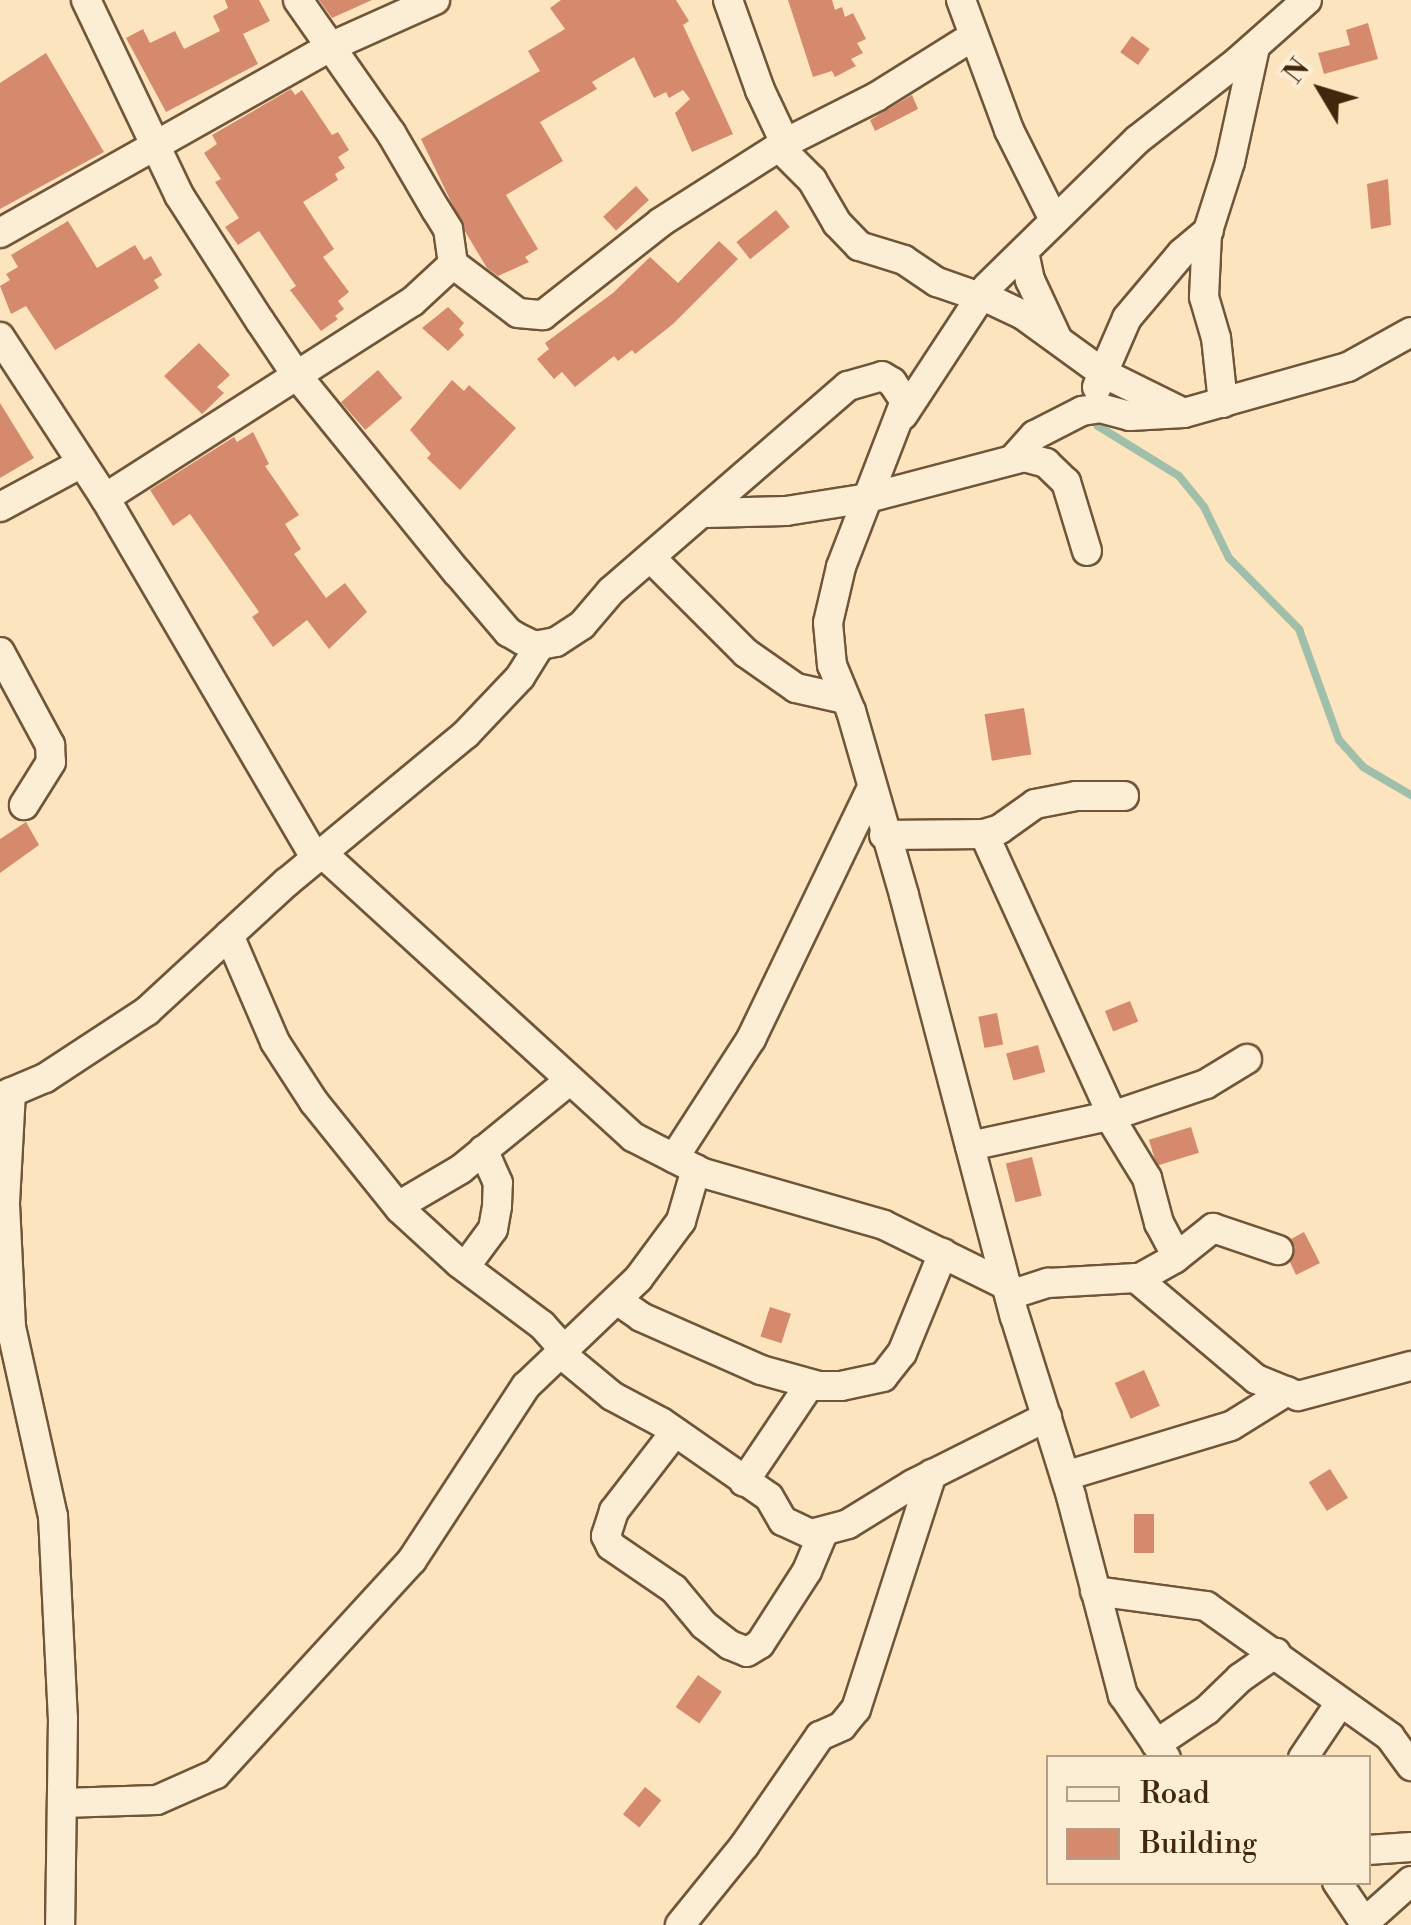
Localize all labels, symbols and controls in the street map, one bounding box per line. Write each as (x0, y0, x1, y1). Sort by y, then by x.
north arrow (1271, 40, 1371, 140)
text: N (1276, 52, 1318, 91)
legend (1046, 1755, 1371, 1885)
text: Road (1140, 1775, 1210, 1813)
text: Building (1140, 1825, 1257, 1863)

